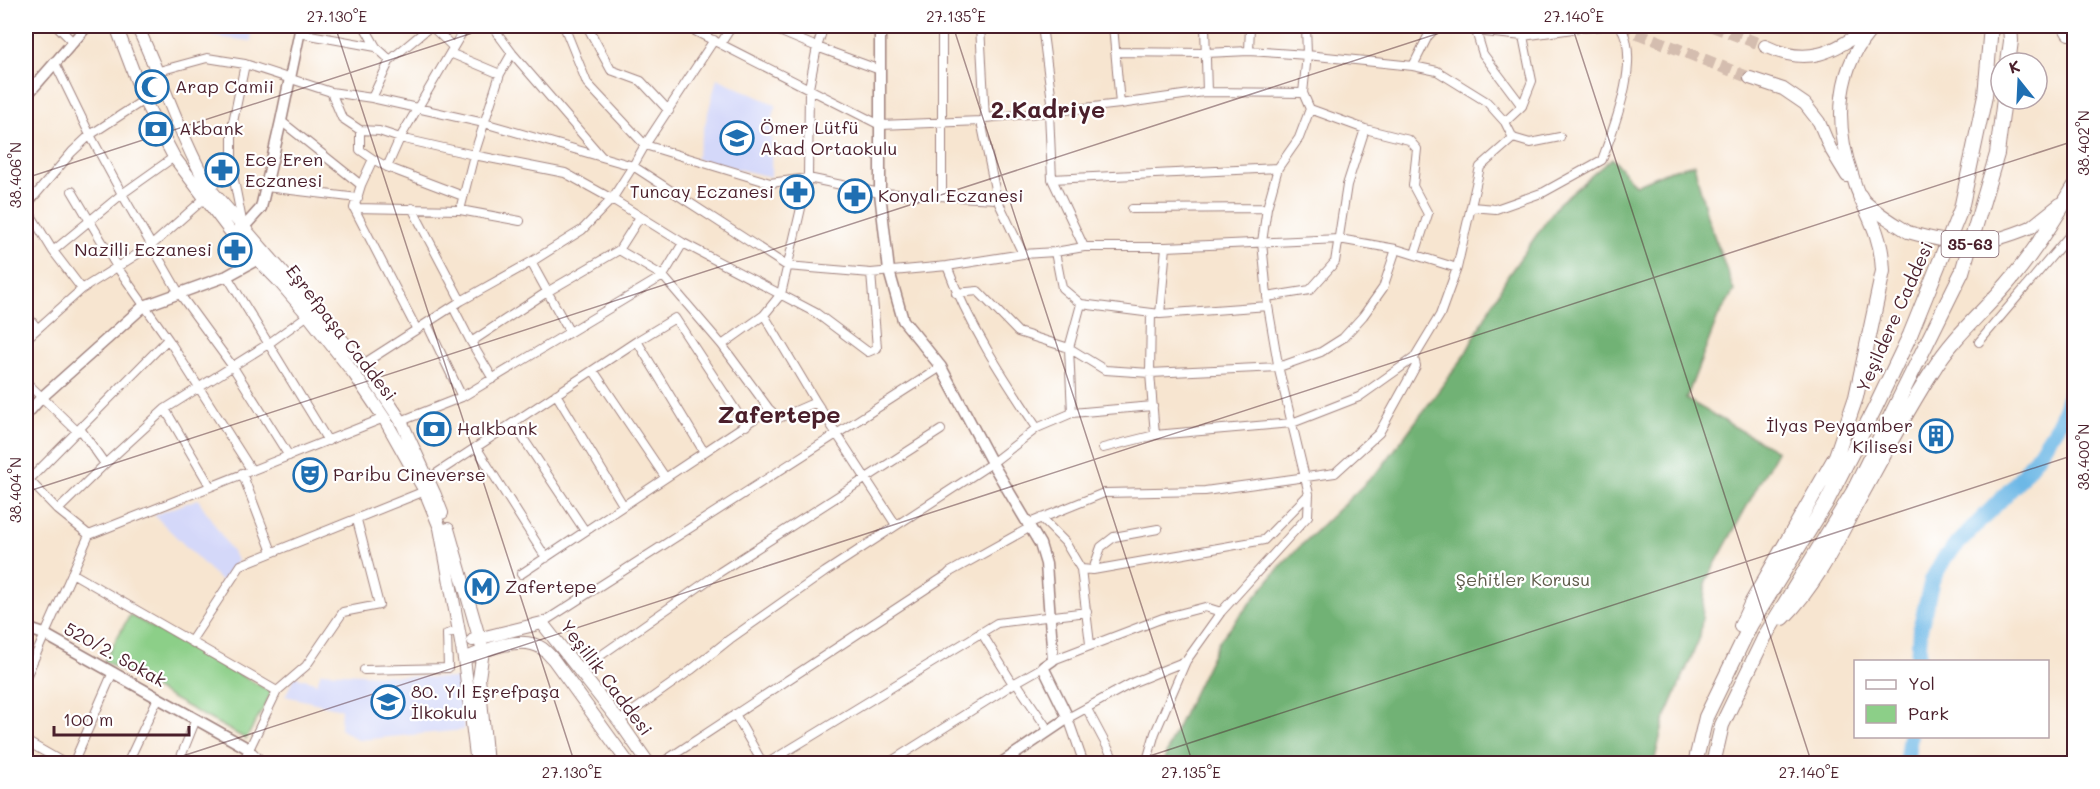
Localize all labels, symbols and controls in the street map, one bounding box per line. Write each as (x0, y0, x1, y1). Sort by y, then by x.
text: 27.130°E (307, 6, 368, 26)
text: 27.135°E (926, 6, 986, 26)
text: 27.140°E (1544, 6, 1605, 26)
north arrow (1989, 51, 2049, 111)
text: K (2006, 55, 2022, 78)
mosque icon: Arap Camii (134, 69, 170, 105)
place label: Arap Camii (175, 74, 274, 98)
district label: 2.Kadriye (991, 93, 1105, 124)
text: 38.402°N (2073, 110, 2093, 176)
bank icon: Akbank (138, 111, 174, 147)
place label: Ömer Lütfü Akad Ortaokulu (760, 115, 897, 160)
place label: Akbank (179, 116, 243, 140)
school or university icon: Ömer Lütfü Akad Ortaokulu (719, 120, 755, 156)
text: 38.406°N (5, 142, 25, 208)
place label: Ece Eren Eczanesi (245, 147, 323, 192)
pharmacy icon: Ece Eren Eczanesi (204, 152, 240, 188)
pharmacy icon: Tuncay Eczanesi (779, 174, 815, 210)
pharmacy icon: Konyalı Eczanesi (837, 178, 873, 214)
place label: Tuncay Eczanesi (630, 179, 774, 203)
place label: Konyalı Eczanesi (878, 183, 1024, 207)
road number: 35-63 (1942, 231, 1998, 257)
pharmacy icon: Nazilli Eczanesi (217, 232, 253, 268)
place label: Nazilli Eczanesi (74, 237, 212, 261)
street label: Yeşildere Caddesi (1850, 237, 1938, 396)
street label: Eşrefpaşa Caddesi (281, 259, 403, 405)
district label: Zafertepe (717, 398, 841, 429)
bank icon: Halkbank (416, 411, 452, 447)
place label: İlyas Peygamber Kilisesi (1766, 413, 1913, 458)
place label: Halkbank (457, 416, 537, 440)
building icon: İlyas Peygamber Kilisesi (1918, 418, 1954, 454)
text: 38.400°N (2073, 424, 2093, 490)
text: 38.404°N (5, 457, 25, 523)
theatre icon: Paribu Cineverse (292, 457, 328, 493)
place label: Paribu Cineverse (333, 462, 486, 486)
park label: Şehitler Korusu (1456, 567, 1590, 591)
metro station icon: Zafertepe (464, 569, 500, 605)
place label: Zafertepe (505, 574, 597, 598)
street label: Yeşillik Caddesi (555, 615, 658, 740)
street label: 520/2. Sokak (60, 616, 171, 692)
legend (1854, 660, 2049, 738)
text: Yol (1908, 671, 1935, 695)
place label: 80. Yıl Eşrefpaşa İlkokulu (411, 679, 560, 724)
school or university icon: 80. Yıl Eşrefpaşa İlkokulu (370, 684, 406, 720)
scale bar (54, 699, 189, 737)
text: Park (1908, 701, 1949, 725)
text: 100 m (63, 707, 113, 731)
text: 27.130°E (542, 762, 603, 782)
text: 27.135°E (1161, 762, 1221, 782)
text: 27.140°E (1779, 762, 1840, 782)

